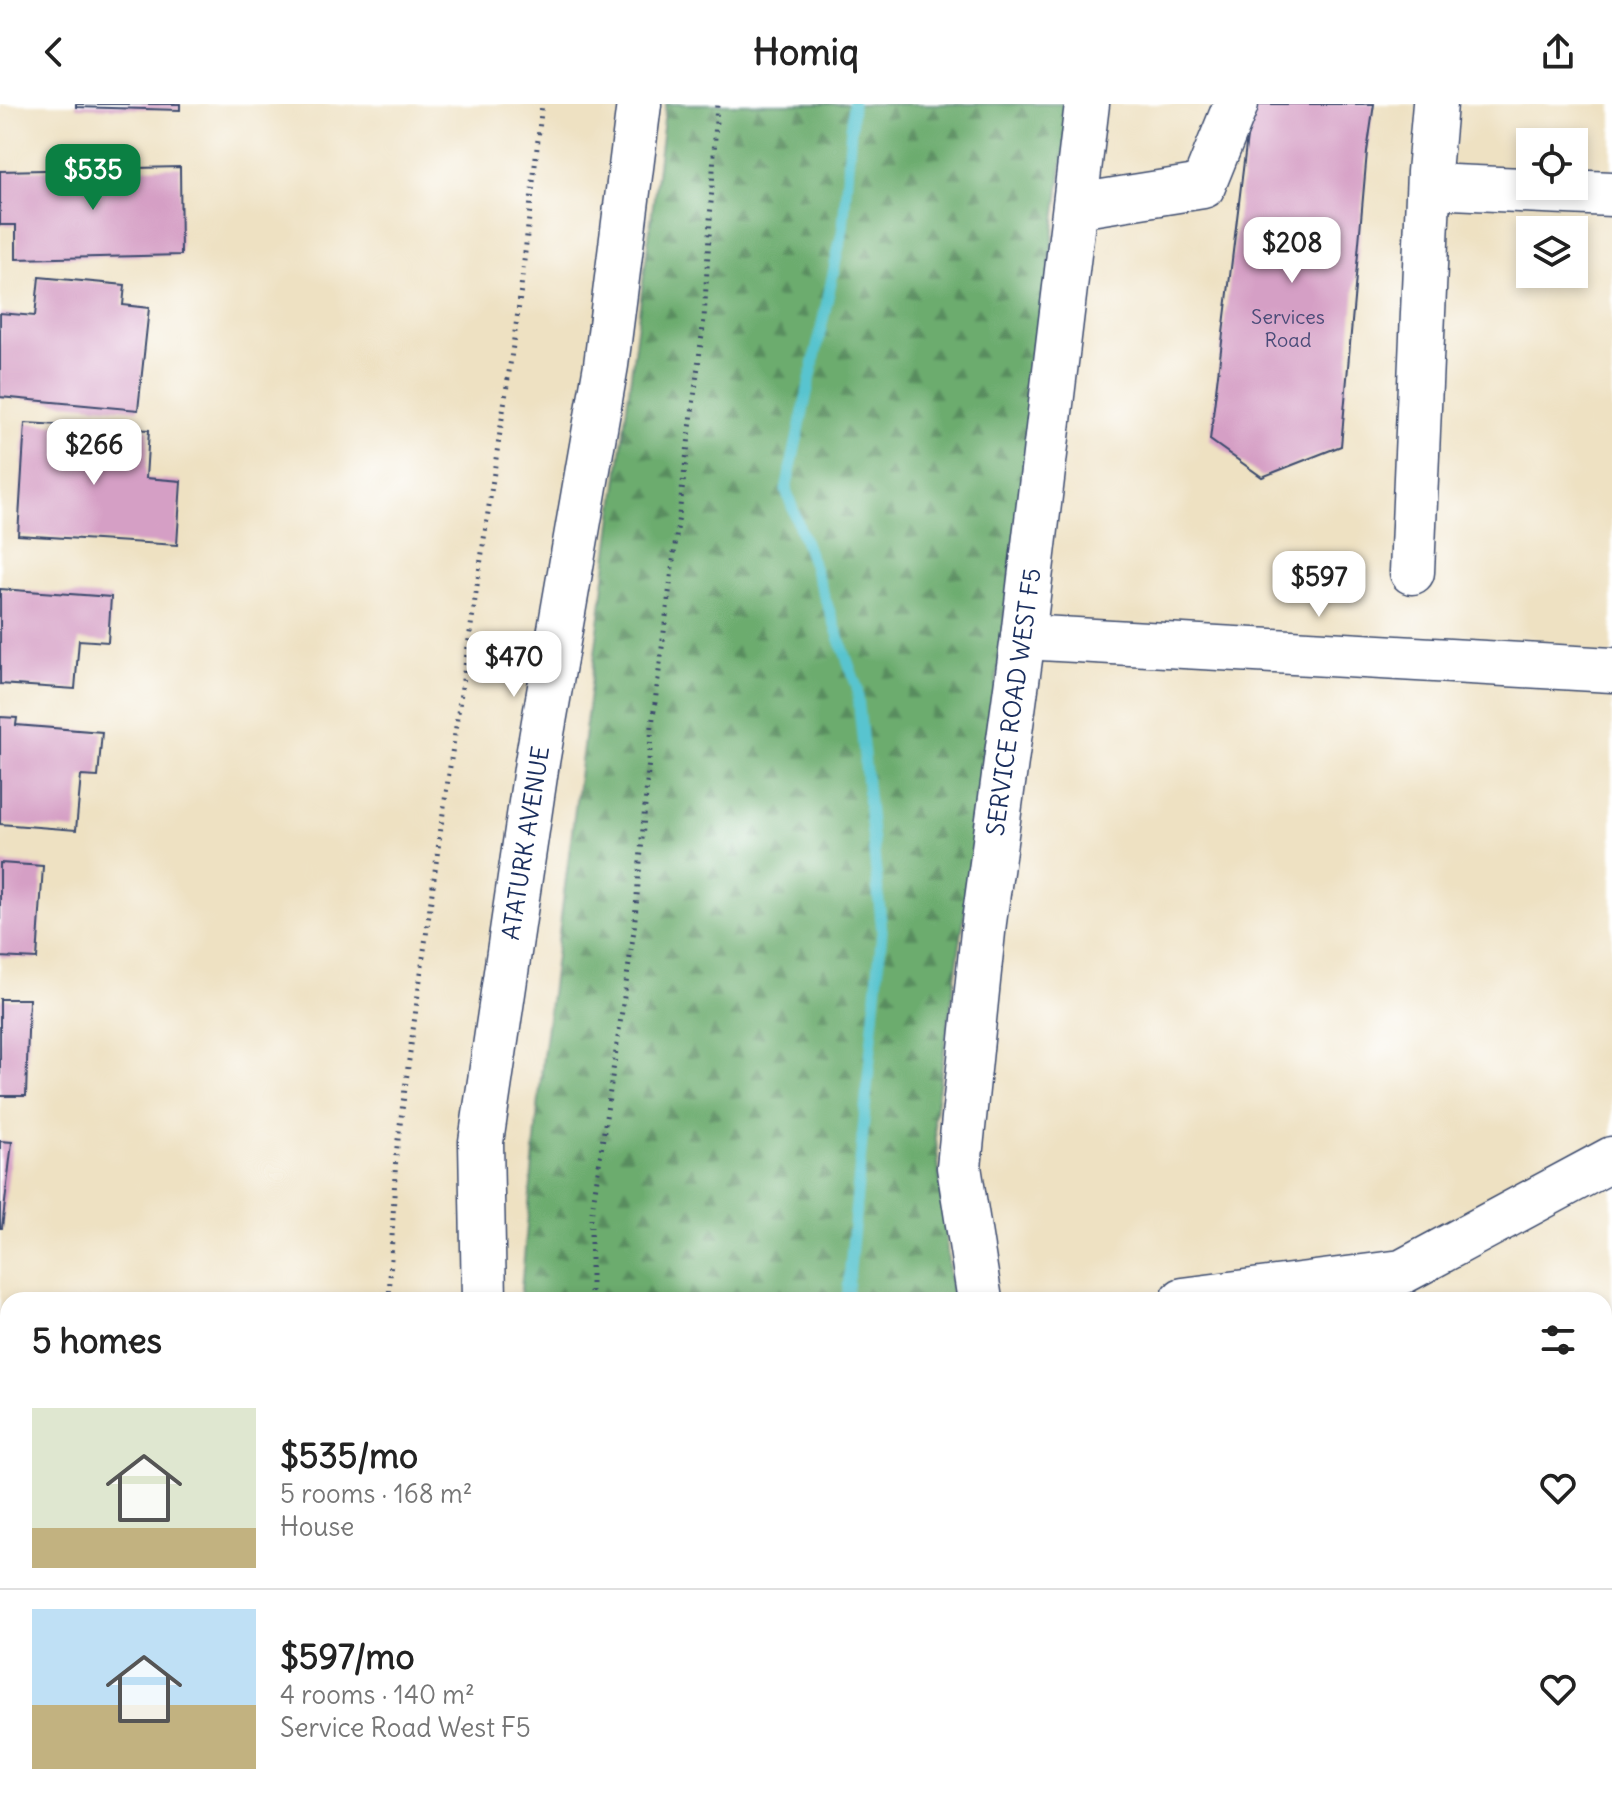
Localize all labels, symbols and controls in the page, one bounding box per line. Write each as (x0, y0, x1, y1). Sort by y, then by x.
icon: back (32, 30, 76, 74)
text: Homiq (753, 30, 859, 75)
icon: share (1536, 30, 1580, 74)
map controls (1516, 128, 1588, 288)
button: locate (1516, 128, 1588, 200)
pin: $535 (46, 144, 140, 212)
text: $535 (63, 153, 123, 186)
button: layers (1516, 216, 1588, 288)
pin: $208 (1245, 217, 1339, 285)
text: $208 (1262, 226, 1322, 259)
house number: Services Road (1251, 304, 1325, 352)
pin: $266 (47, 419, 141, 487)
text: $266 (65, 428, 123, 461)
pin: $597 (1272, 551, 1366, 619)
text: $597 (1290, 560, 1348, 593)
street label: SERVICE ROAD WEST F5 (979, 566, 1047, 838)
pin: $470 (467, 631, 561, 699)
text: $470 (484, 640, 544, 673)
street label: ATATURK AVENUE (495, 744, 555, 942)
icon: filters (1536, 1318, 1580, 1362)
text: 5 homes (32, 1319, 162, 1362)
text: $535/mo (280, 1434, 418, 1477)
icon: home (96, 1440, 192, 1536)
icon: heart (1536, 1466, 1580, 1510)
text: 5 rooms · 168 m² (280, 1477, 473, 1510)
text: House (280, 1510, 354, 1543)
text: $597/mo (280, 1635, 415, 1678)
icon: home (96, 1641, 192, 1737)
icon: heart (1536, 1667, 1580, 1711)
text: 4 rooms · 140 m² (280, 1678, 475, 1711)
text: Service Road West F5 (280, 1711, 531, 1744)

